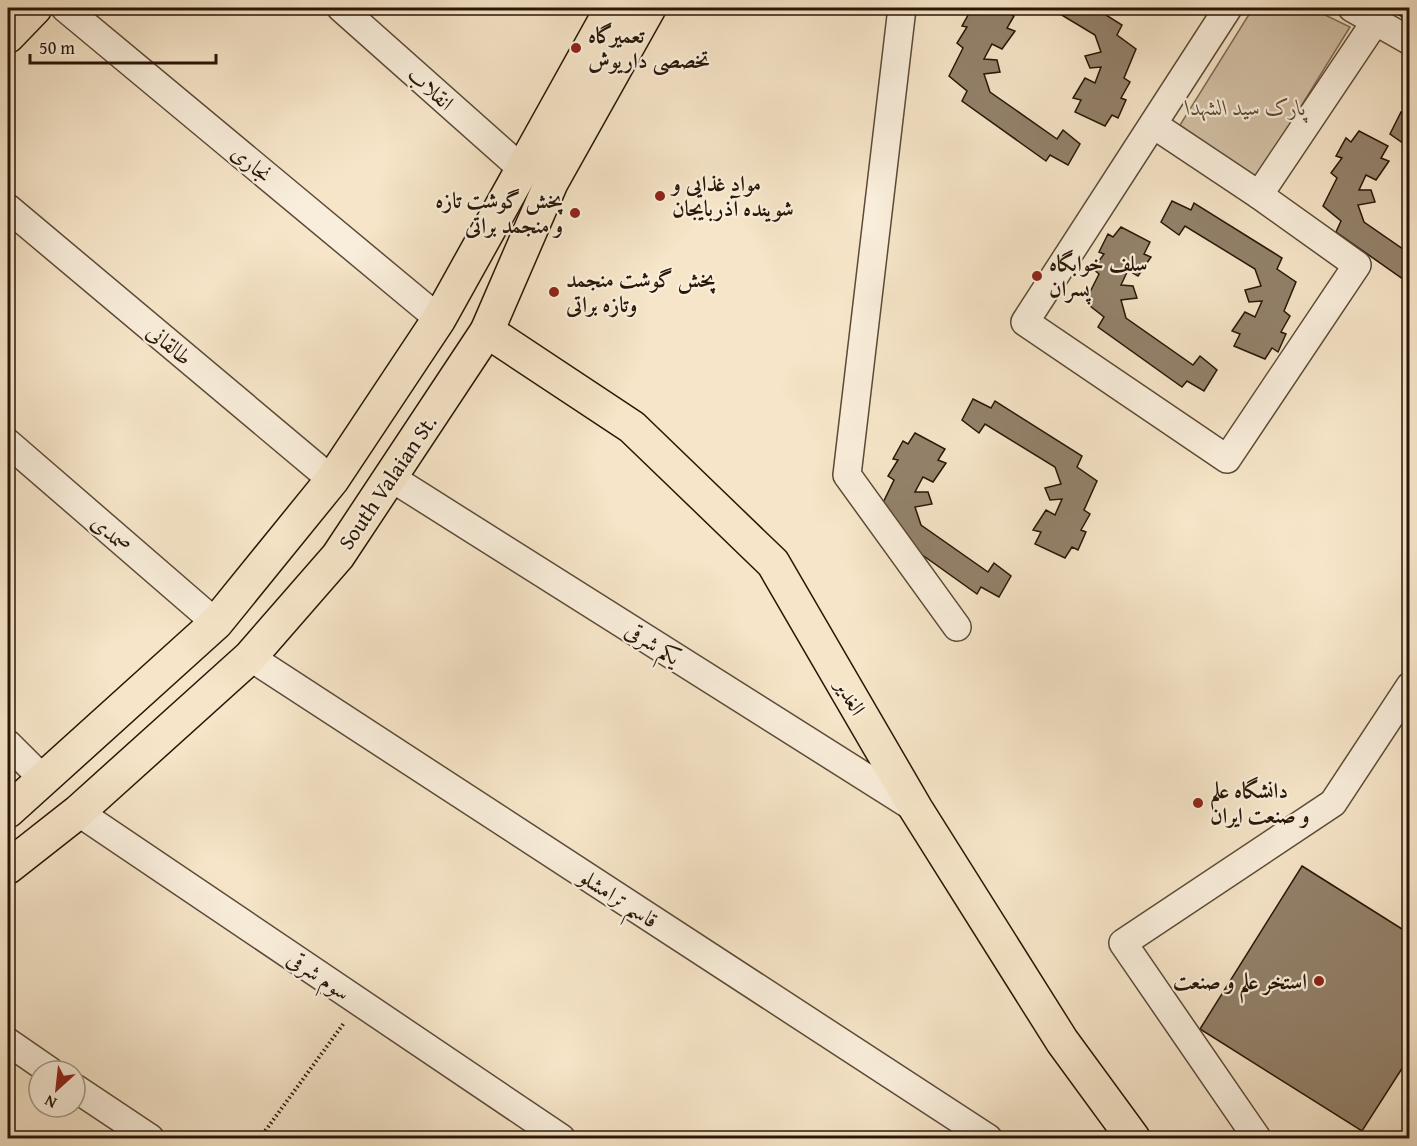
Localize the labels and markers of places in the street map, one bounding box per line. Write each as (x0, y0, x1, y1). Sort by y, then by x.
place label: تعمیرگاه تخصصی داریوش (588, 19, 710, 76)
marker: تعمیرگاه تخصصی داریوش (569, 41, 583, 55)
place label: مواد غذایی و شوینده آذربایجان (670, 167, 794, 224)
place label: پخش گوشت تازه و منجمد براتی (435, 184, 564, 241)
marker: مواد غذایی و شوینده آذربایجان (653, 189, 667, 203)
marker: پخش گوشت تازه و منجمد براتی (568, 206, 582, 220)
place label: سلف خوابگاه پسران (1049, 247, 1148, 305)
place label: پخش گوشت منجمد وتازه براتی (565, 263, 717, 320)
marker: سلف خوابگاه پسران (1030, 269, 1044, 283)
marker: پخش گوشت منجمد وتازه براتی (547, 285, 561, 299)
place label: دانشگاه علم و صنعت ایران (1210, 774, 1309, 831)
marker: دانشگاه علم و صنعت ایران (1191, 796, 1205, 810)
place label: استخر علم و صنعت (1173, 965, 1307, 1004)
marker: استخر علم و صنعت (1312, 974, 1326, 988)

